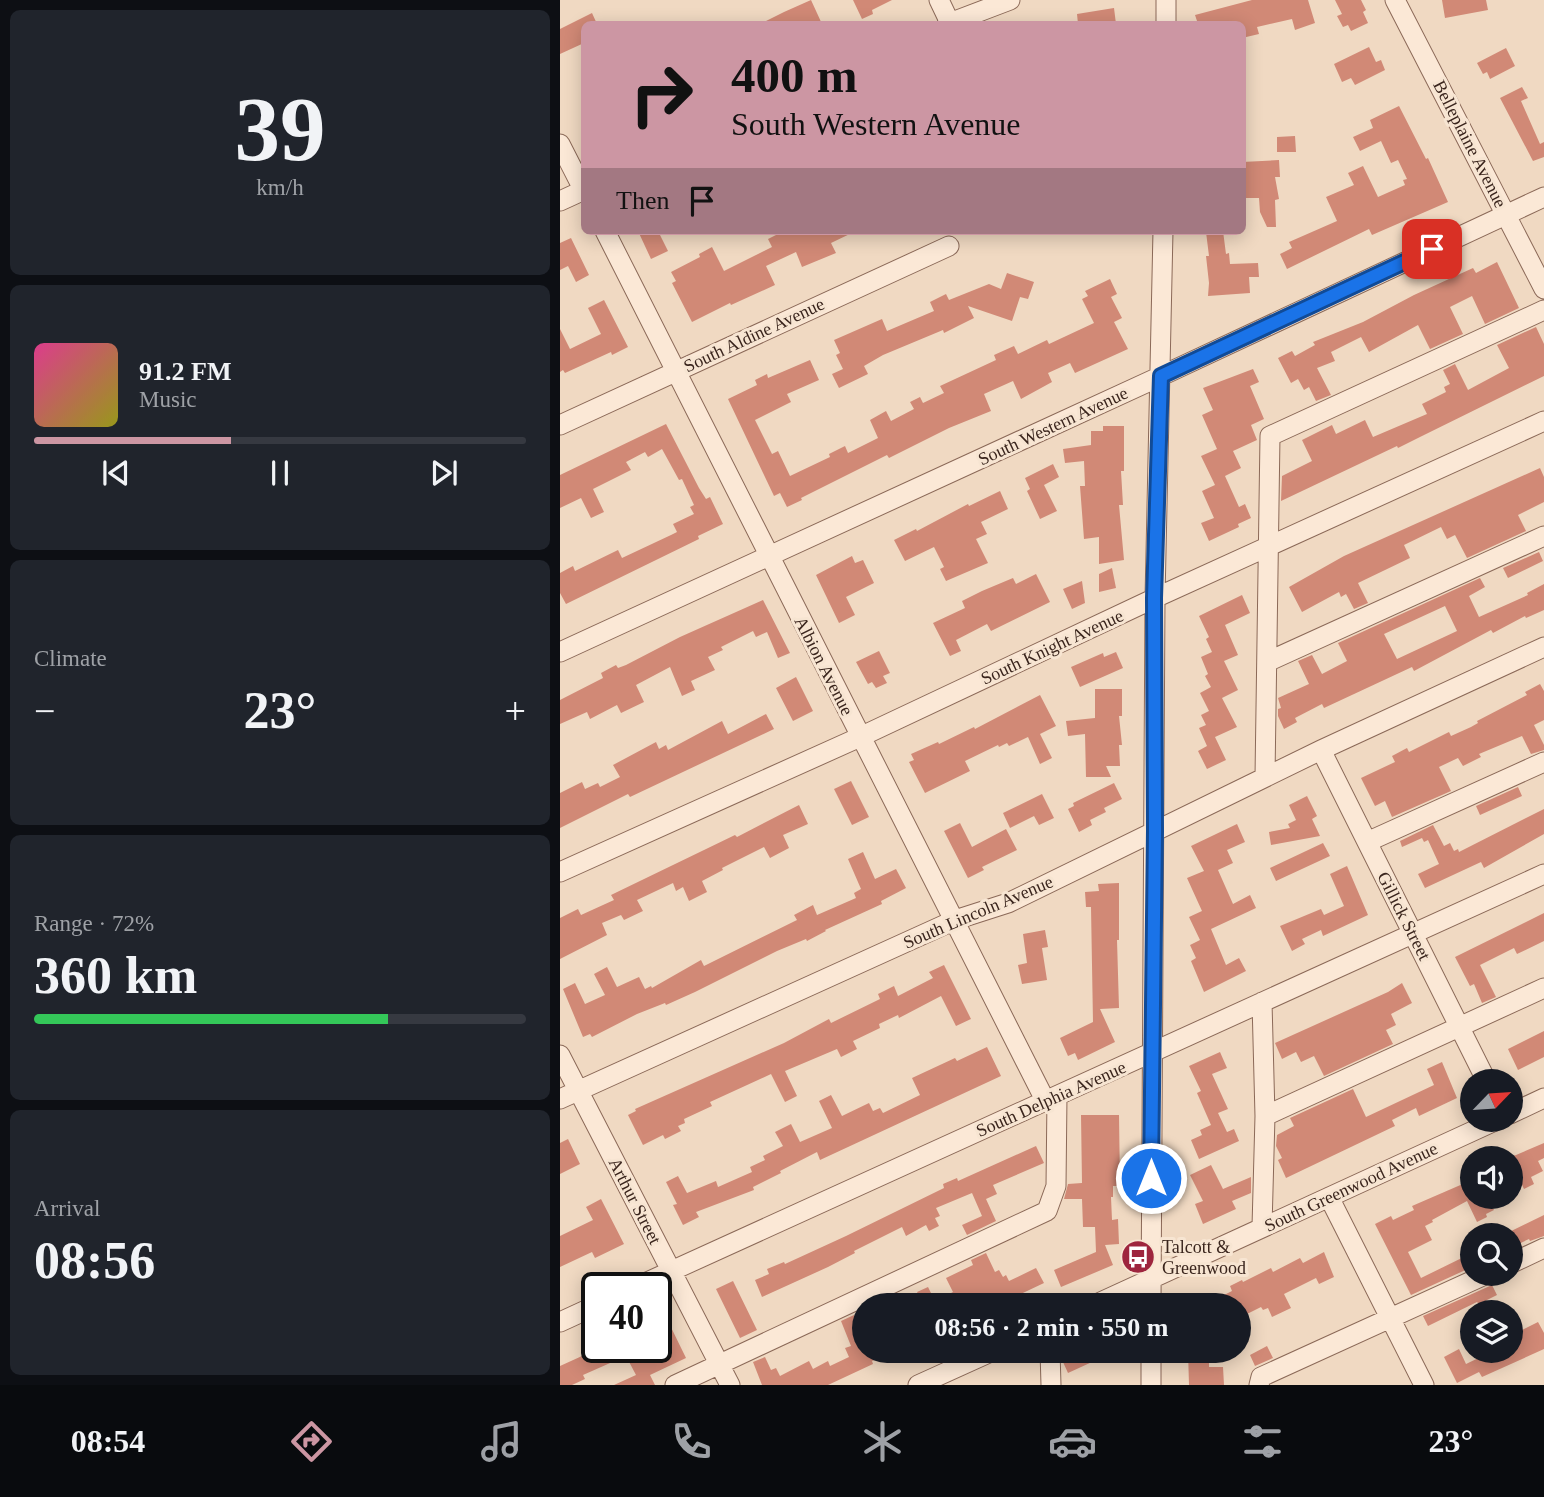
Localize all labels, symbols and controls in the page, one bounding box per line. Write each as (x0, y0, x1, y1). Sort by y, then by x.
text: 400 m (731, 48, 858, 103)
icon: right (616, 49, 707, 140)
street label: Belleplaine Avenue (1429, 77, 1511, 211)
text: 39 (235, 79, 326, 180)
text: South Western Avenue (731, 106, 1021, 142)
text: km/h (256, 175, 304, 200)
icon: arrive (683, 182, 721, 220)
text: Then (616, 186, 669, 215)
pin (1402, 219, 1462, 279)
icon: arrive (1413, 230, 1451, 268)
street label: South Aldine Avenue (681, 294, 827, 376)
text: 91.2 FM (139, 357, 231, 386)
street label: South Western Avenue (975, 383, 1131, 469)
text: Music (139, 387, 197, 412)
icon: previous (97, 454, 135, 492)
icon: pause (261, 454, 299, 492)
icon: next (425, 454, 463, 492)
street label: South Knight Avenue (978, 605, 1126, 689)
street label: Albion Avenue (791, 613, 857, 719)
text: Climate (34, 646, 107, 671)
text: 23° (244, 682, 316, 739)
text: − (34, 690, 55, 732)
text: + (505, 690, 526, 732)
street label: Gillick Street (1373, 868, 1435, 964)
street label: South Lincoln Avenue (900, 871, 1056, 953)
text: Range · 72% (34, 911, 154, 936)
text: 360 km (34, 947, 197, 1004)
street label: South Delphia Avenue (973, 1057, 1129, 1141)
north arrow (1460, 1069, 1522, 1132)
map controls (1460, 1069, 1523, 1363)
street label: South Greenwood Avenue (1261, 1138, 1441, 1236)
position arrow (1114, 1141, 1188, 1215)
button: sound (1460, 1146, 1523, 1209)
street label: Arthur Street (605, 1154, 665, 1248)
text: Arrival (34, 1196, 100, 1221)
button: search (1460, 1223, 1523, 1286)
text: 08:56 (34, 1232, 155, 1289)
place label: Talcott & Greenwood (1162, 1237, 1246, 1278)
bus stop icon: Talcott & Greenwood (1119, 1238, 1157, 1276)
speed limit sign: 40 (581, 1272, 672, 1363)
button: layers (1460, 1300, 1523, 1363)
text: 08:56 · 2 min · 550 m (935, 1313, 1169, 1342)
icon: directions (287, 1417, 336, 1466)
icon: music (477, 1417, 526, 1466)
icon: phone (667, 1417, 716, 1466)
icon: climate (858, 1417, 907, 1466)
icon: car (1048, 1417, 1097, 1466)
icon: filters (1238, 1417, 1287, 1466)
text: 08:54 (71, 1423, 145, 1459)
text: 23° (1429, 1423, 1473, 1459)

